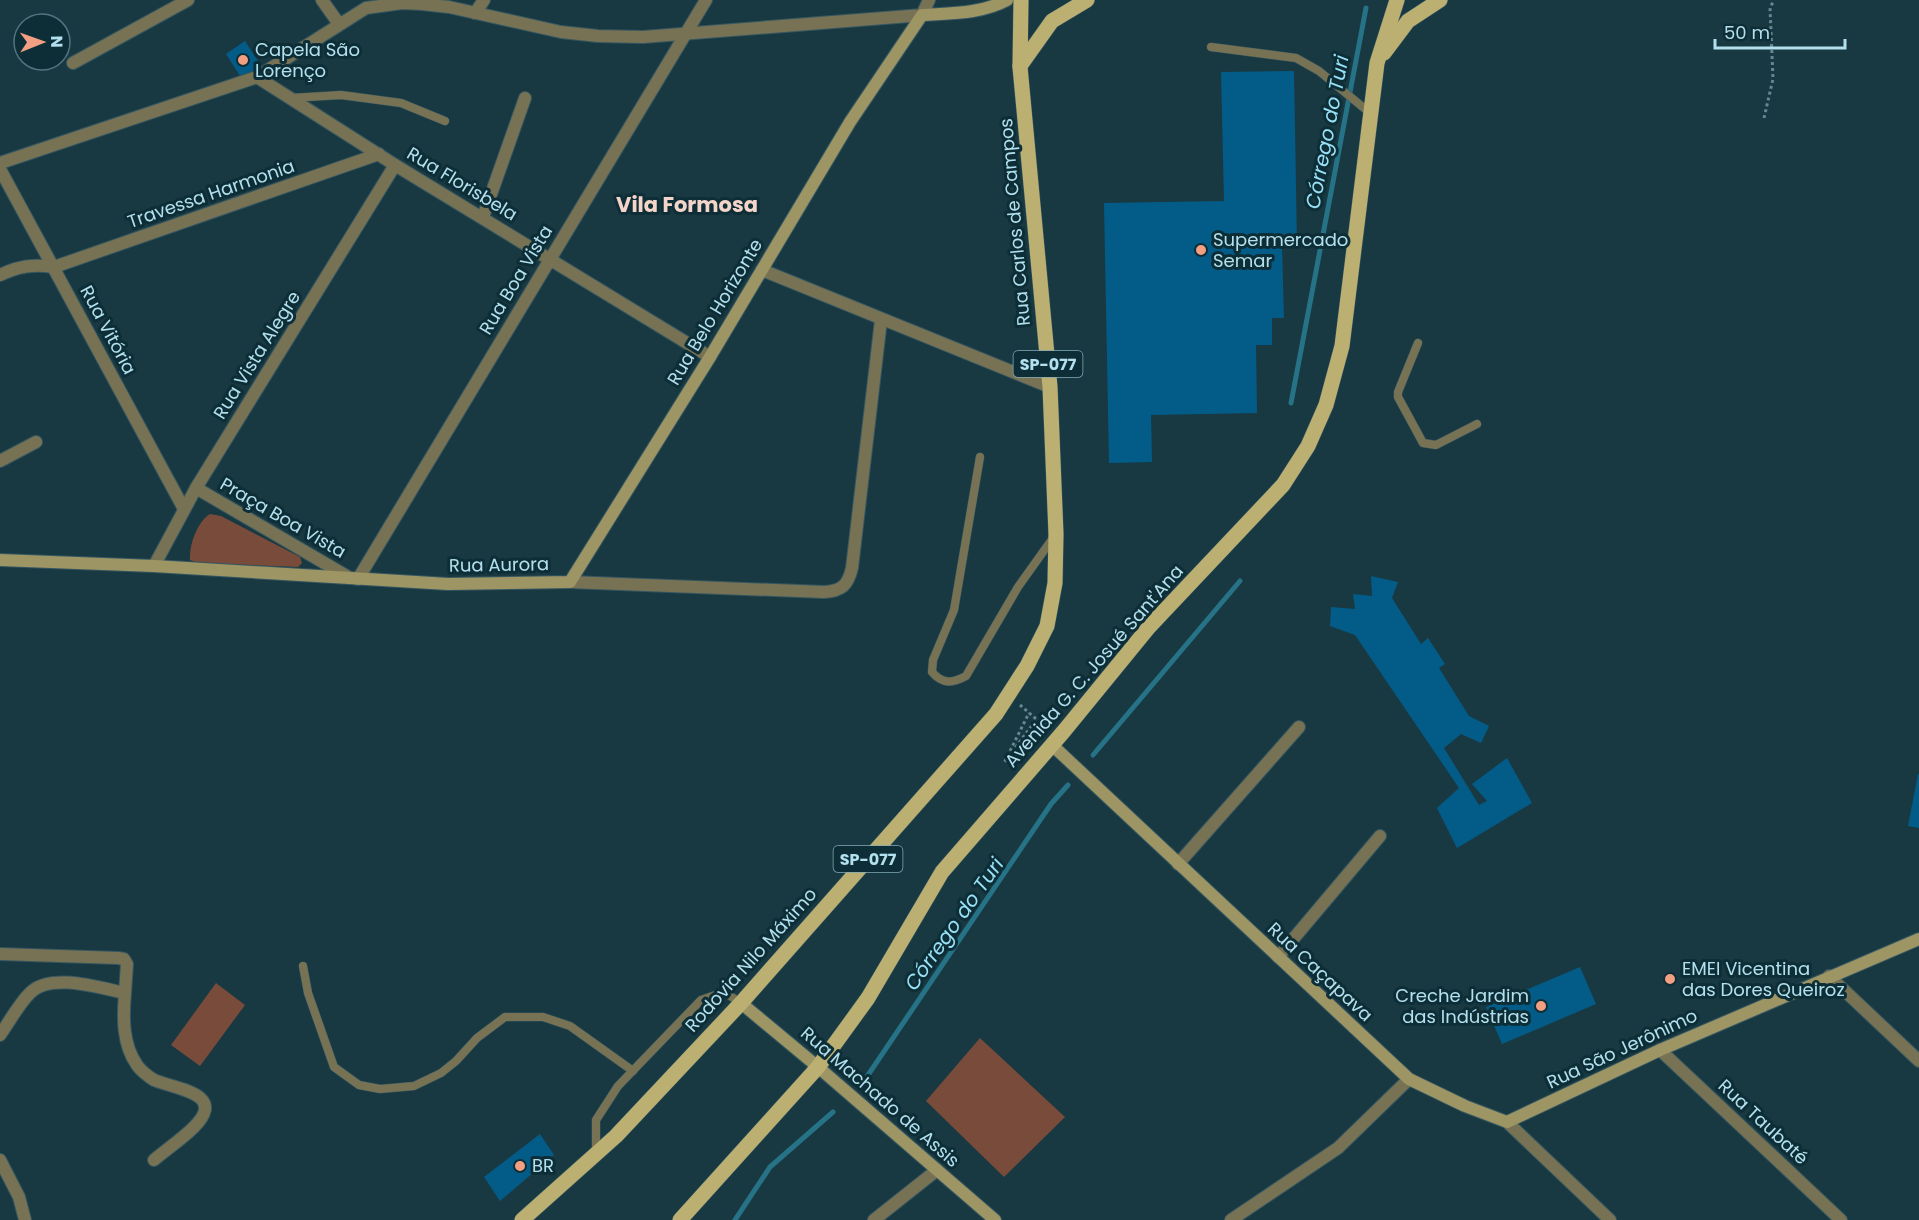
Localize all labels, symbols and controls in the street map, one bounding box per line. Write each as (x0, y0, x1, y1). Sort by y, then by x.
north arrow (12, 12, 72, 72)
scale bar (1715, 12, 1846, 50)
text: 50 m (1724, 20, 1770, 45)
text: N (45, 36, 68, 48)
place label: Capela São Lorenço (255, 37, 360, 83)
water label: Córrego do Turi (1298, 52, 1356, 211)
marker: Capela São Lorenço (236, 53, 250, 67)
street label: Rua Carlos de Campos (993, 117, 1036, 327)
street label: Rua Florisbela (402, 141, 522, 226)
street label: Travessa Harmonia (124, 153, 298, 234)
district label: Vila Formosa (616, 190, 758, 219)
street label: Rua Boa Vista (473, 220, 558, 339)
place label: Supermercado Semar (1213, 227, 1348, 273)
street label: Rua Belo Horizonte (661, 234, 768, 390)
marker: Supermercado Semar (1194, 243, 1208, 257)
street label: Rua Vitória (75, 281, 142, 379)
street label: Rua Vista Alegre (207, 286, 306, 424)
road number: SP-077 (1014, 351, 1082, 377)
street label: Praça Boa Vista (216, 471, 351, 564)
street label: Rua Aurora (449, 551, 549, 578)
street label: Avenida G. C. Josué Sant'Ana (999, 559, 1189, 772)
road number: SP-077 (834, 846, 902, 872)
water label: Córrego do Turi (898, 851, 1011, 996)
street label: Rodovia Nilo Máximo (679, 882, 822, 1037)
street label: Rua Caçapava (1262, 916, 1378, 1027)
place label: EMEI Vicentina das Dores Queiroz (1682, 956, 1845, 1002)
marker: EMEI Vicentina das Dores Queiroz (1663, 972, 1677, 986)
place label: Creche Jardim das Indústrias (1395, 983, 1529, 1029)
marker: Creche Jardim das Indústrias (1534, 999, 1548, 1013)
street label: Rua São Jerônimo (1542, 1003, 1701, 1094)
street label: Rua Machado de Assis (795, 1021, 965, 1173)
street label: Rua Taubaté (1713, 1073, 1814, 1170)
place label: BR (532, 1153, 554, 1178)
marker: BR (513, 1159, 527, 1173)

